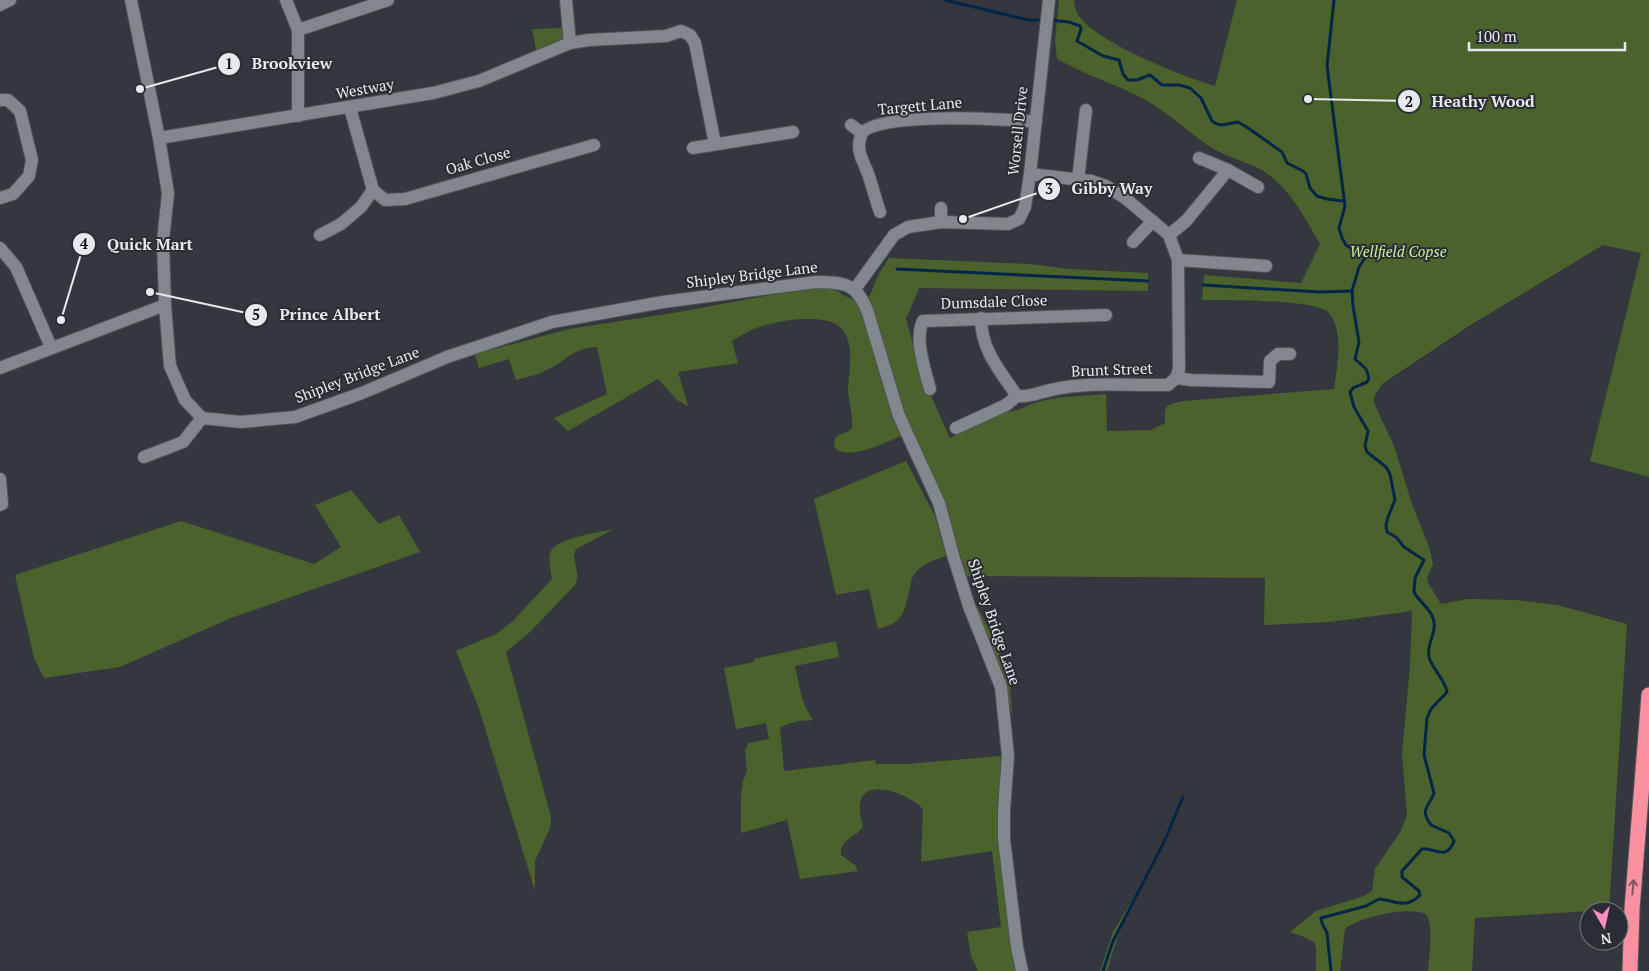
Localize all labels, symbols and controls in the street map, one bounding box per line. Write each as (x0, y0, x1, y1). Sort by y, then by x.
scale bar (1469, 20, 1625, 52)
text: 100 m (1476, 26, 1517, 46)
callout: Brookview (217, 48, 342, 79)
text: Brookview (252, 52, 333, 74)
text: 1 (225, 53, 233, 73)
street label: Westway (334, 73, 396, 103)
street label: Worsell Drive (1002, 85, 1032, 176)
callout: Heathy Wood (1396, 86, 1545, 117)
text: Heathy Wood (1431, 90, 1535, 112)
street label: Targett Lane (877, 91, 963, 119)
text: 2 (1405, 91, 1413, 111)
street label: Oak Close (443, 141, 512, 179)
callout: Gibby Way (1037, 173, 1163, 204)
text: Gibby Way (1072, 177, 1153, 199)
text: 3 (1045, 178, 1053, 198)
callout: Quick Mart (72, 229, 203, 260)
text: 4 (80, 233, 89, 253)
text: Quick Mart (107, 233, 194, 255)
park label: Wellfield Copse (1349, 241, 1447, 261)
street label: Shipley Bridge Lane (685, 256, 819, 292)
street label: Dumsdale Close (940, 289, 1048, 313)
callout: Prince Albert (244, 299, 390, 330)
text: Prince Albert (279, 303, 381, 325)
text: 5 (252, 304, 260, 324)
street label: Shipley Bridge Lane (291, 341, 422, 407)
street label: Brunt Street (1071, 358, 1154, 380)
street label: Shipley Bridge Lane (964, 556, 1026, 687)
one-way arrow (1629, 880, 1638, 896)
north arrow (1579, 901, 1629, 951)
text: N (1599, 929, 1613, 950)

